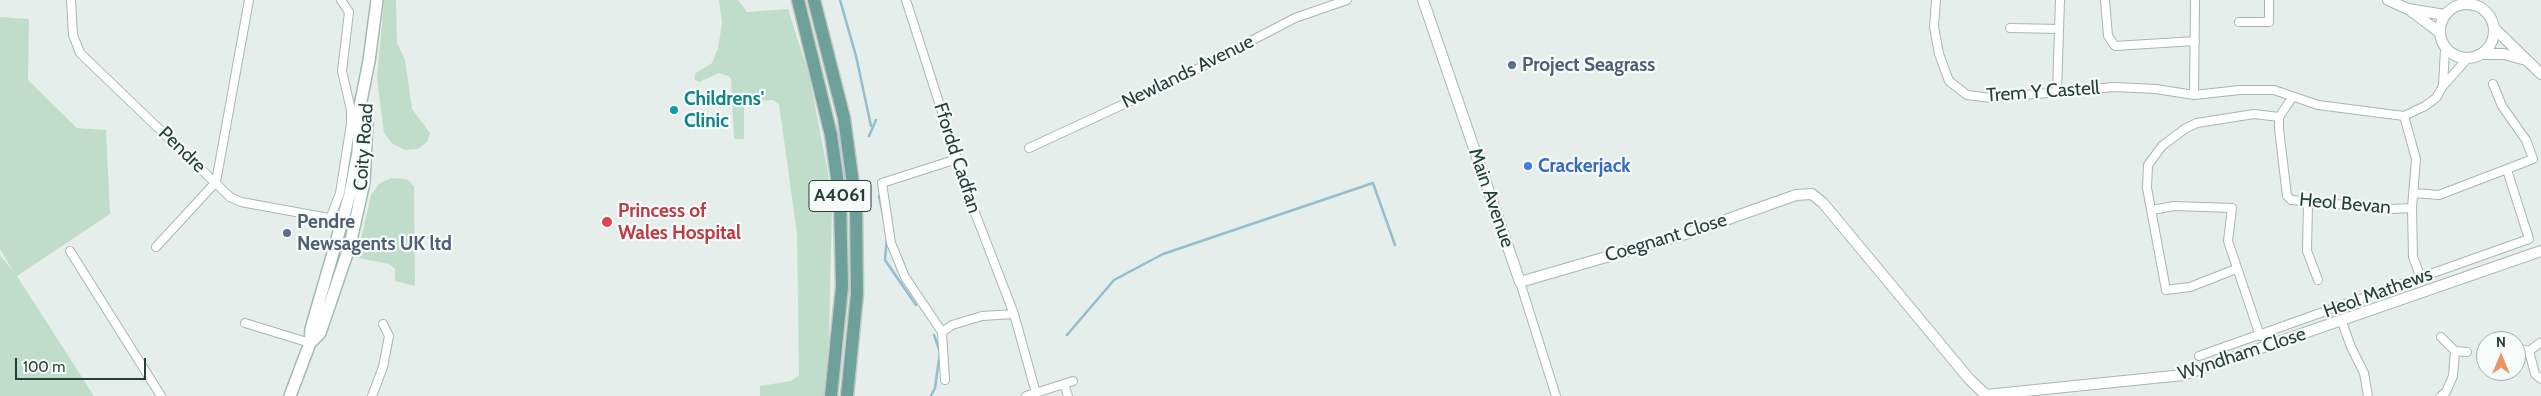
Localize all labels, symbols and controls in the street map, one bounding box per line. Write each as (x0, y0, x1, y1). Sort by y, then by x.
street label: Newlands Avenue (1118, 30, 1258, 114)
place label: Project Seagrass (1522, 54, 1655, 76)
marker: Project Seagrass (1506, 59, 1518, 71)
street label: Trem Y Castell (1986, 77, 2100, 107)
place label: Childrens' Clinic (684, 88, 764, 132)
street label: Ffordd Cadfan (928, 100, 986, 216)
street label: Coity Road (350, 103, 378, 191)
marker: Childrens' Clinic (668, 104, 680, 116)
street label: Pendre (154, 122, 210, 178)
street label: Main Avenue (1463, 145, 1519, 251)
place label: Crackerjack (1538, 155, 1631, 177)
marker: Crackerjack (1522, 160, 1534, 172)
road number: A4061 (809, 180, 871, 212)
street label: Heol Bevan (2298, 189, 2392, 219)
place label: Princess of Wales Hospital (618, 200, 741, 244)
street label: Coegnant Close (1602, 209, 1730, 267)
place label: Pendre Newsagents UK ltd (297, 211, 452, 255)
marker: Princess of Wales Hospital (600, 215, 614, 229)
marker: Pendre Newsagents UK ltd (281, 227, 293, 239)
street label: Heol Mathews (2320, 263, 2436, 323)
street label: Wyndham Close (2175, 323, 2309, 385)
north arrow (2476, 331, 2526, 381)
text: N (2496, 333, 2506, 351)
scale bar (18, 348, 149, 380)
text: 100 m (23, 358, 65, 376)

